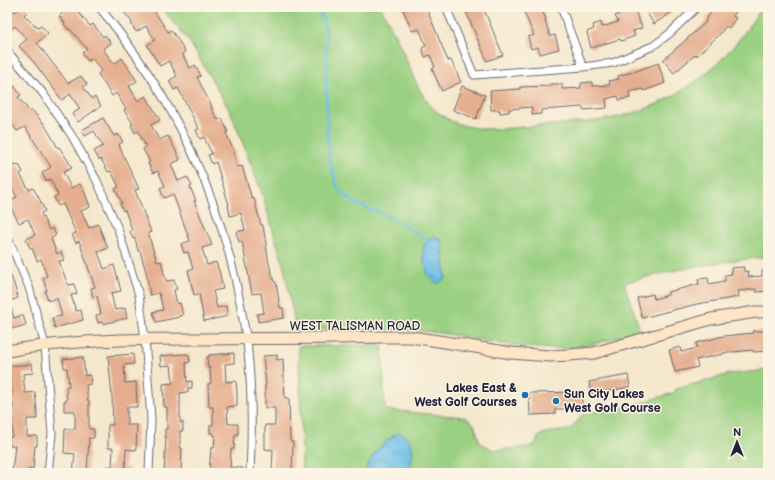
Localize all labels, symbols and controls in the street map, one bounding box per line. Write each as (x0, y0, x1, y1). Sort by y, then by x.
street label: WEST TALISMAN ROAD (290, 319, 421, 334)
place label: Lakes East & West Golf Courses (414, 381, 517, 410)
place label: Sun City Lakes West Golf Course (564, 387, 661, 416)
marker: Lakes East & West Golf Courses (520, 390, 530, 400)
marker: Sun City Lakes West Golf Course (551, 396, 561, 406)
north arrow (717, 422, 757, 462)
text: N (733, 426, 741, 439)

